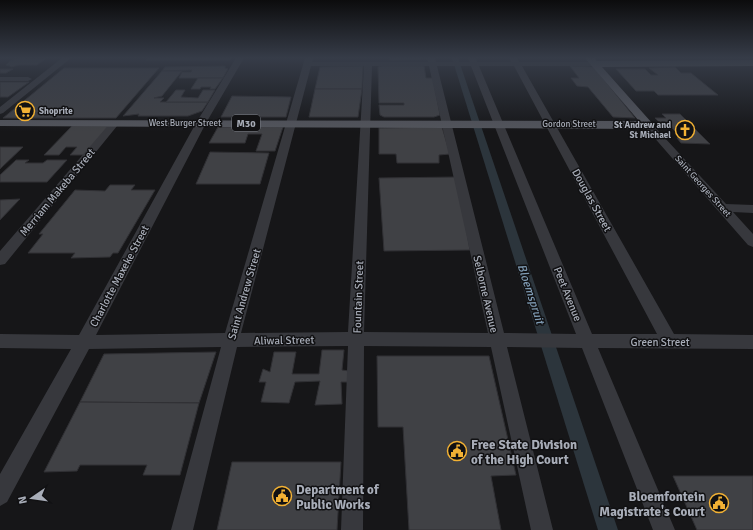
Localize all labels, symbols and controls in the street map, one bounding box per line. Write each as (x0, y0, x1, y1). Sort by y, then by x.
supermarket icon: Shoprite (14, 100, 36, 122)
place label: Shoprite (39, 106, 73, 117)
road number: M30 (232, 115, 260, 131)
street label: West Burger Street (149, 118, 221, 129)
street label: Gordon Street (542, 119, 596, 130)
church icon: St Andrew and St Michael (674, 119, 696, 141)
place label: St Andrew and St Michael (614, 120, 671, 141)
street label: Merriam Makeba Street (17, 146, 98, 239)
street label: Saint Georges Street (672, 153, 733, 219)
street label: Douglas Street (569, 167, 614, 234)
street label: Charlotte Maxeke Street (87, 223, 152, 329)
street label: Saint Andrew Street (225, 247, 264, 341)
street label: Selborne Avenue (470, 254, 501, 334)
street label: Fountain Street (351, 260, 366, 334)
water label: Bloemspruit (514, 262, 548, 328)
street label: Peet Avenue (551, 265, 584, 323)
street label: Aliwal Street (254, 333, 314, 348)
street label: Green Street (630, 336, 690, 349)
place label: Free State Division of the High Court (471, 437, 577, 468)
public building icon: Free State Division of the High Court (446, 440, 468, 462)
north arrow (12, 478, 52, 518)
place label: Department of Public Works (296, 482, 380, 513)
public building icon: Department of Public Works (271, 485, 293, 507)
place label: Bloemfontein Magistrate's Court (599, 489, 705, 520)
public building icon: Bloemfontein Magistrate's Court (708, 492, 730, 514)
text: N (16, 495, 30, 505)

